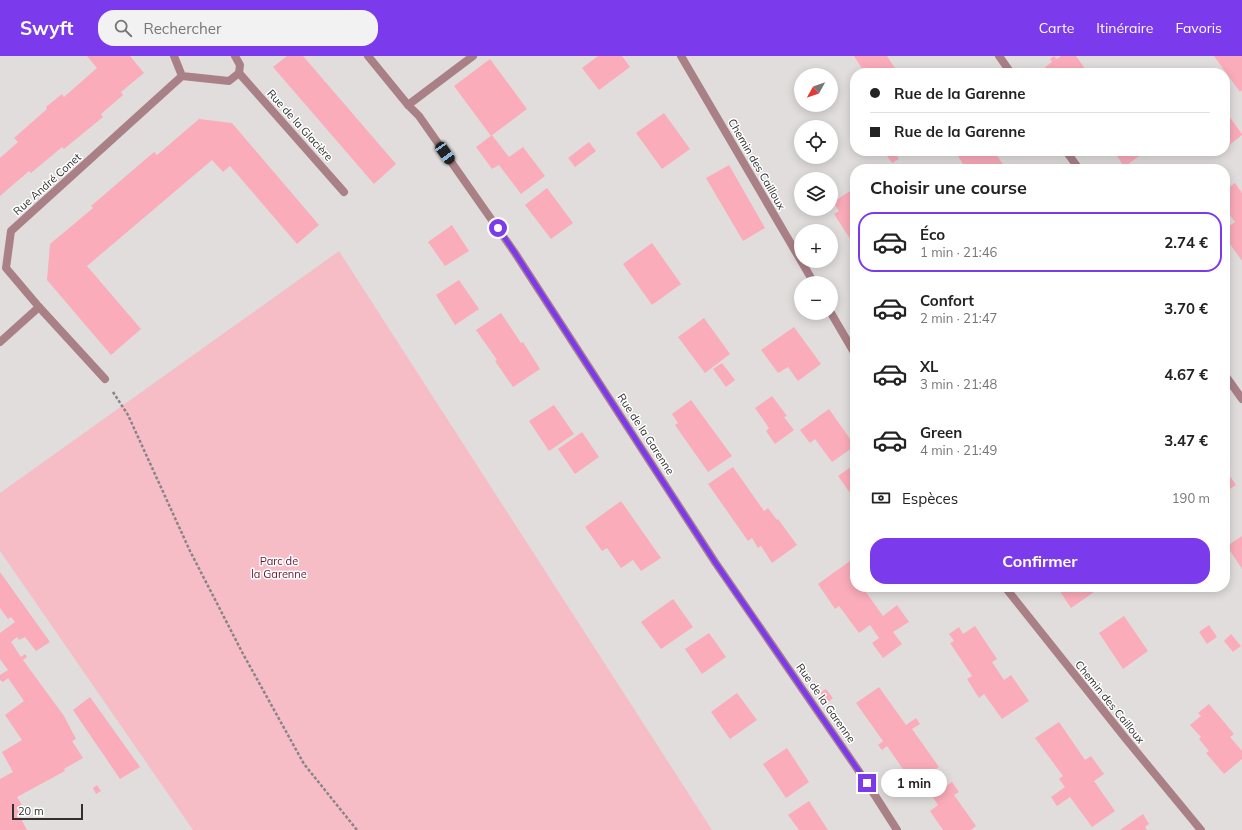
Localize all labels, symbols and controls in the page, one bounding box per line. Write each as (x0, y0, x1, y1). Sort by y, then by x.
search box (98, 10, 378, 46)
text: Swyft (20, 16, 74, 40)
icon: search (112, 17, 134, 39)
text: Rechercher (144, 19, 221, 38)
text: Carte (1039, 19, 1074, 37)
text: Itinéraire (1096, 19, 1153, 37)
text: Favoris (1175, 19, 1222, 37)
north arrow (794, 68, 838, 112)
map controls (794, 68, 838, 320)
text: Rue de la Garenne (894, 84, 1025, 103)
street label: Rue de la Glacière (264, 86, 336, 164)
street label: Chemin des Cailloux (725, 116, 789, 212)
button: locate (794, 120, 838, 164)
text: Rue de la Garenne (894, 122, 1025, 141)
car (433, 140, 457, 166)
street label: Rue André Conet (10, 150, 84, 218)
button: layers (794, 172, 838, 216)
text: Choisir une course (870, 176, 1027, 199)
route start (489, 219, 507, 237)
button: + (794, 224, 838, 268)
icon: car (872, 224, 908, 260)
text: Éco (920, 225, 945, 244)
text: 2.74 € (1164, 233, 1208, 252)
text: 1 min · 21:46 (920, 244, 997, 260)
button: − (794, 276, 838, 320)
icon: car (872, 290, 908, 326)
text: Confort (920, 291, 974, 310)
text: 3.70 € (1164, 299, 1208, 318)
text: 2 min · 21:47 (920, 310, 997, 326)
icon: car (872, 356, 908, 392)
text: XL (920, 357, 938, 376)
text: 4.67 € (1164, 365, 1208, 384)
text: 3 min · 21:48 (920, 376, 997, 392)
street label: Rue de la Garenne (615, 391, 677, 477)
icon: car (872, 422, 908, 458)
text: Green (920, 423, 962, 442)
text: 3.47 € (1164, 431, 1208, 450)
text: 4 min · 21:49 (920, 442, 997, 458)
icon: cash (870, 487, 892, 509)
text: Espèces (902, 489, 958, 508)
text: 190 m (1172, 490, 1210, 506)
button: Confirmer (870, 538, 1210, 584)
park label: Parc de la Garenne (251, 554, 307, 581)
street label: Chemin des Cailloux (1072, 658, 1148, 746)
street label: Rue de la Garenne (793, 661, 859, 745)
callout: 1 min (881, 769, 947, 797)
route end (858, 774, 876, 792)
text: 1 min (897, 775, 931, 791)
scale bar (12, 802, 83, 821)
text: 20 m (18, 804, 44, 818)

